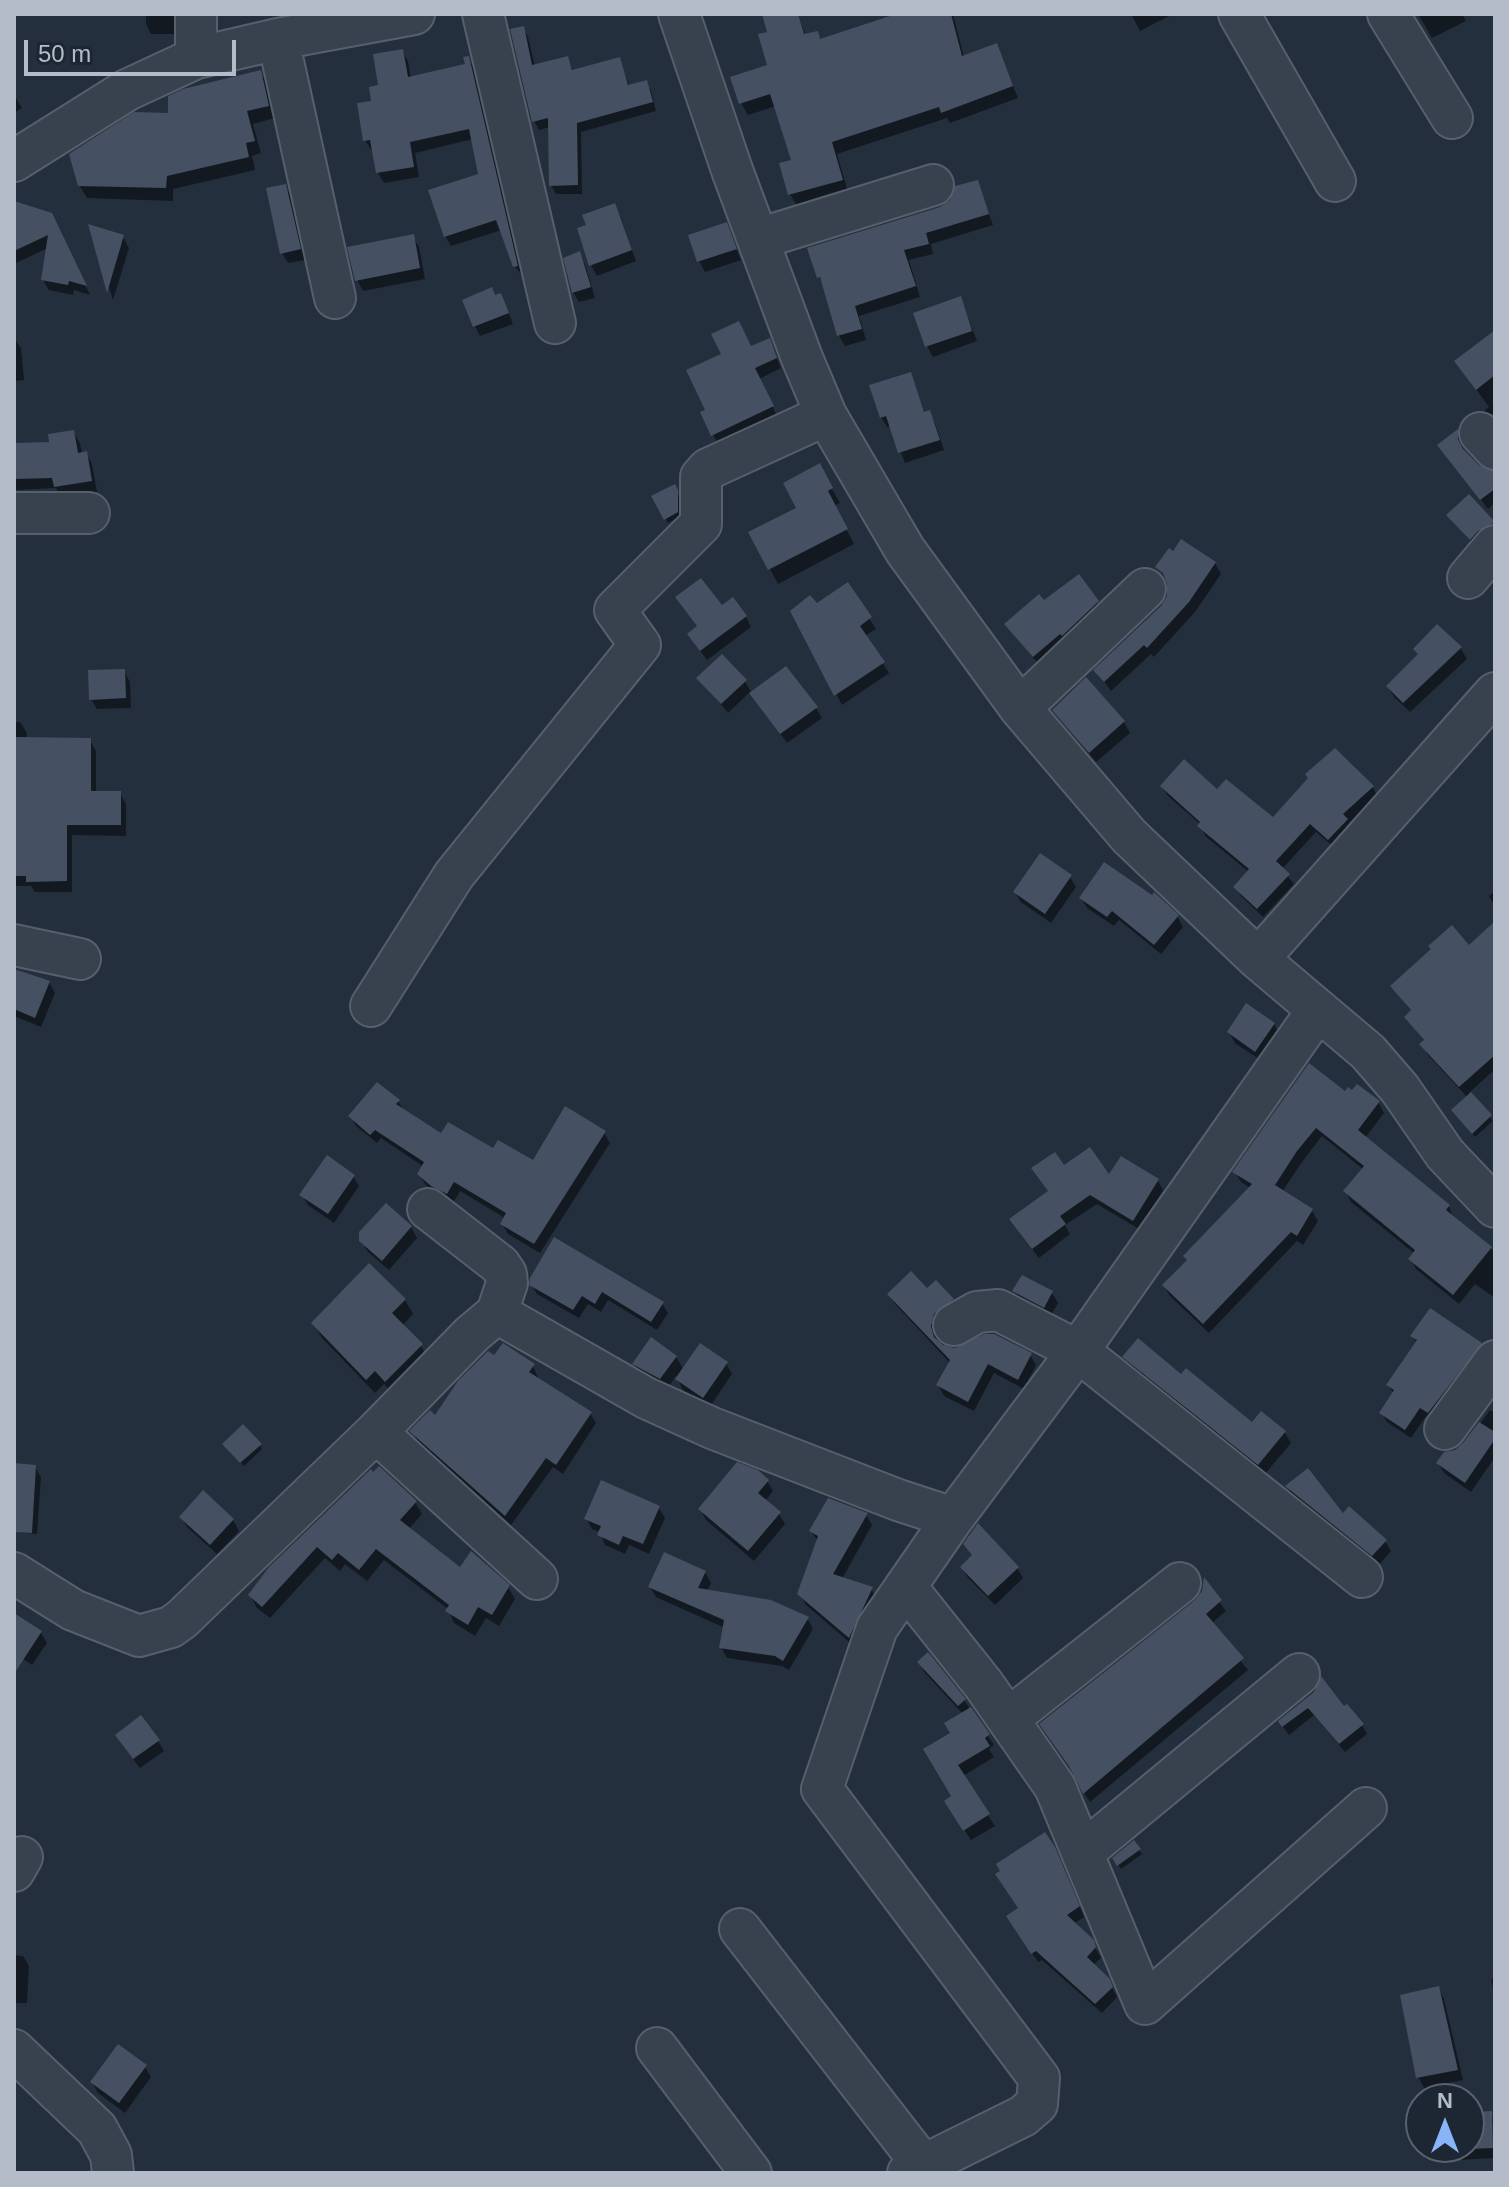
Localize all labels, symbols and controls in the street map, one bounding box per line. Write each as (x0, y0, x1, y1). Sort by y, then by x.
scale bar (28, 24, 240, 74)
text: 50 m (38, 40, 91, 67)
north arrow (1405, 2083, 1485, 2163)
text: N (1437, 2088, 1453, 2113)

